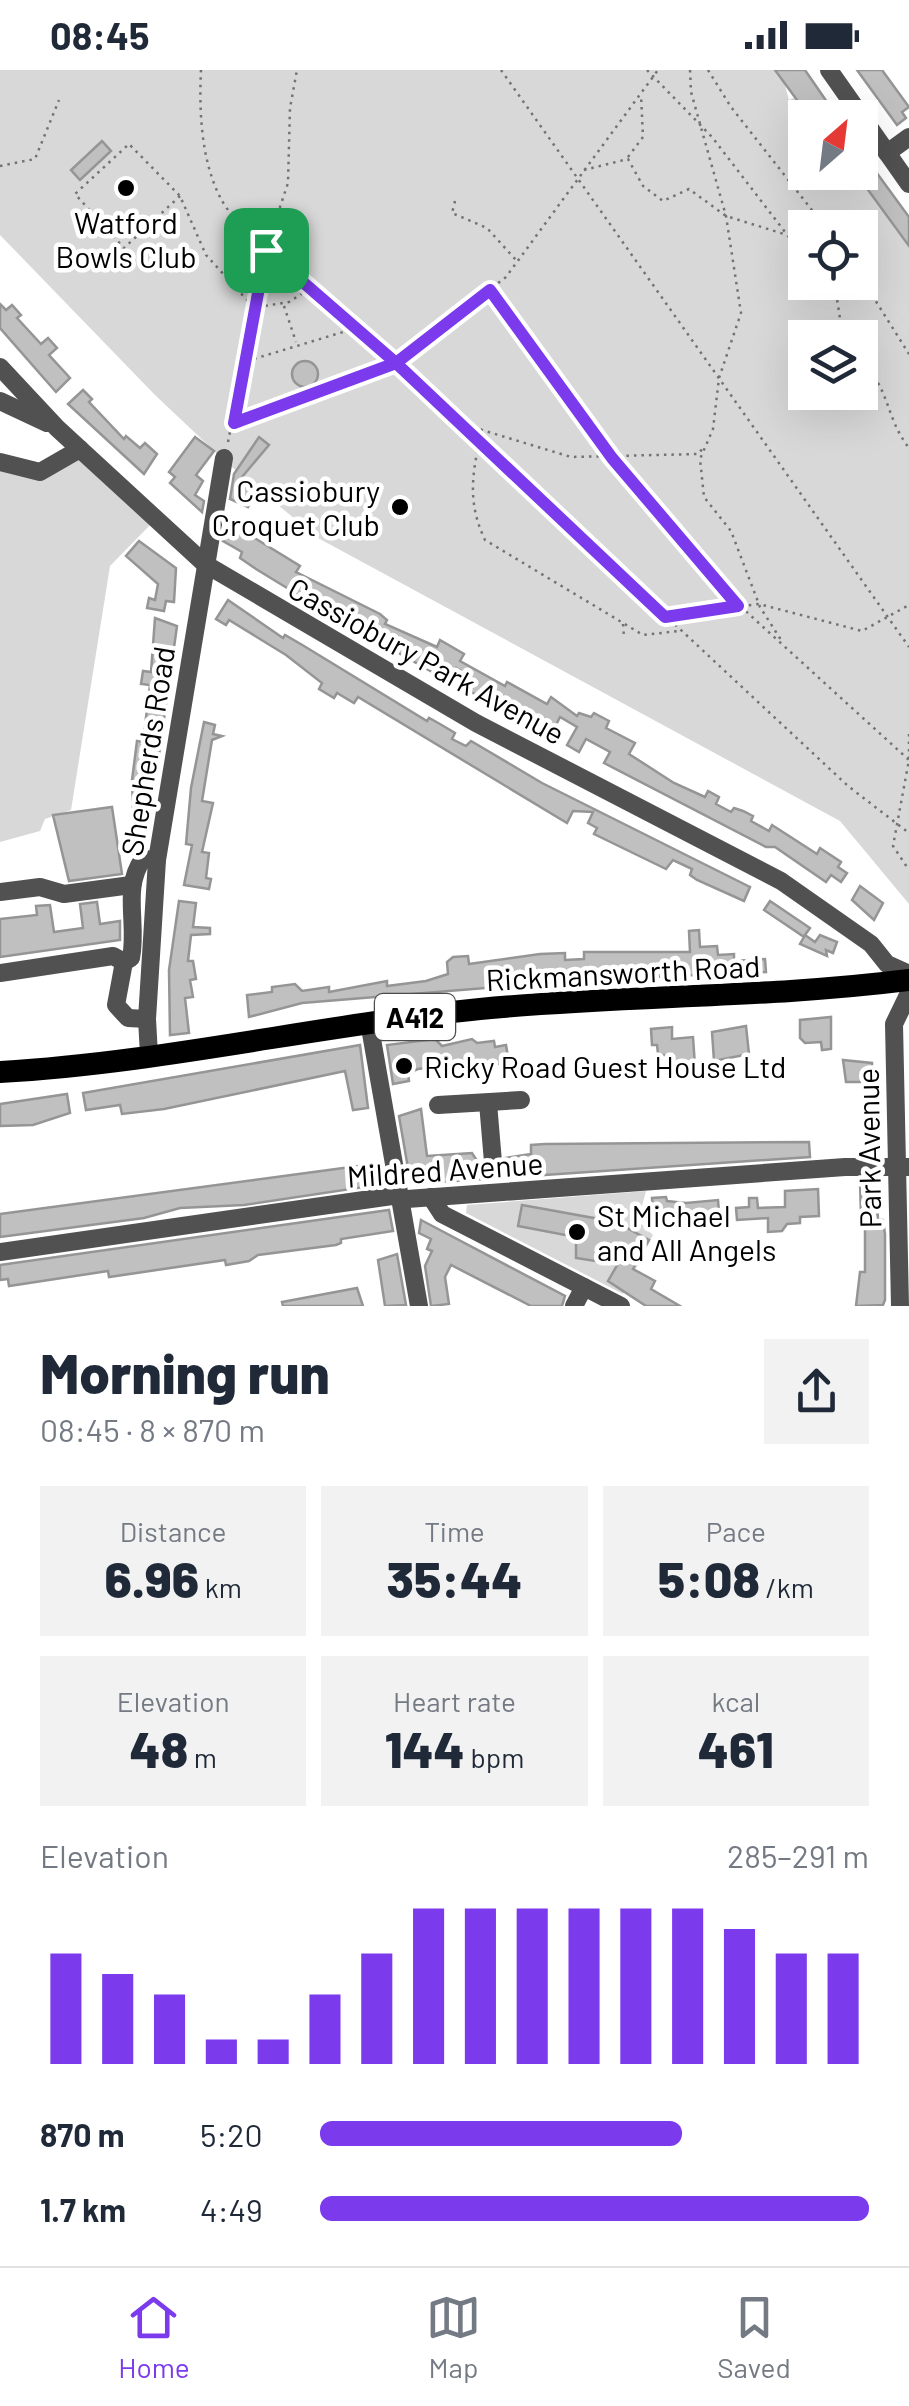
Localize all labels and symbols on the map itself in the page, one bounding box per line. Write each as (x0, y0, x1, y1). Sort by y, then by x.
north arrow (788, 100, 878, 190)
marker: Watford Bowls Club (115, 177, 137, 199)
place label: Watford Bowls Club (55, 204, 197, 274)
pin (224, 208, 309, 293)
place label: Cassiobury Croquet Club (212, 472, 380, 542)
marker: Cassiobury Croquet Club (389, 496, 411, 518)
street label: Cassiobury Park Avenue (283, 569, 571, 751)
street label: Shepherds Road (113, 644, 181, 858)
street label: Rickmansworth Road (485, 947, 761, 997)
road number: A412 (375, 994, 455, 1040)
place label: Ricky Road Guest House Ltd (424, 1048, 786, 1084)
marker: Ricky Road Guest House Ltd (393, 1055, 415, 1077)
street label: Park Avenue (849, 1068, 887, 1228)
street label: Mildred Avenue (346, 1144, 544, 1194)
place label: St Michael and All Angels (597, 1197, 776, 1267)
marker: St Michael and All Angels (566, 1221, 588, 1243)

